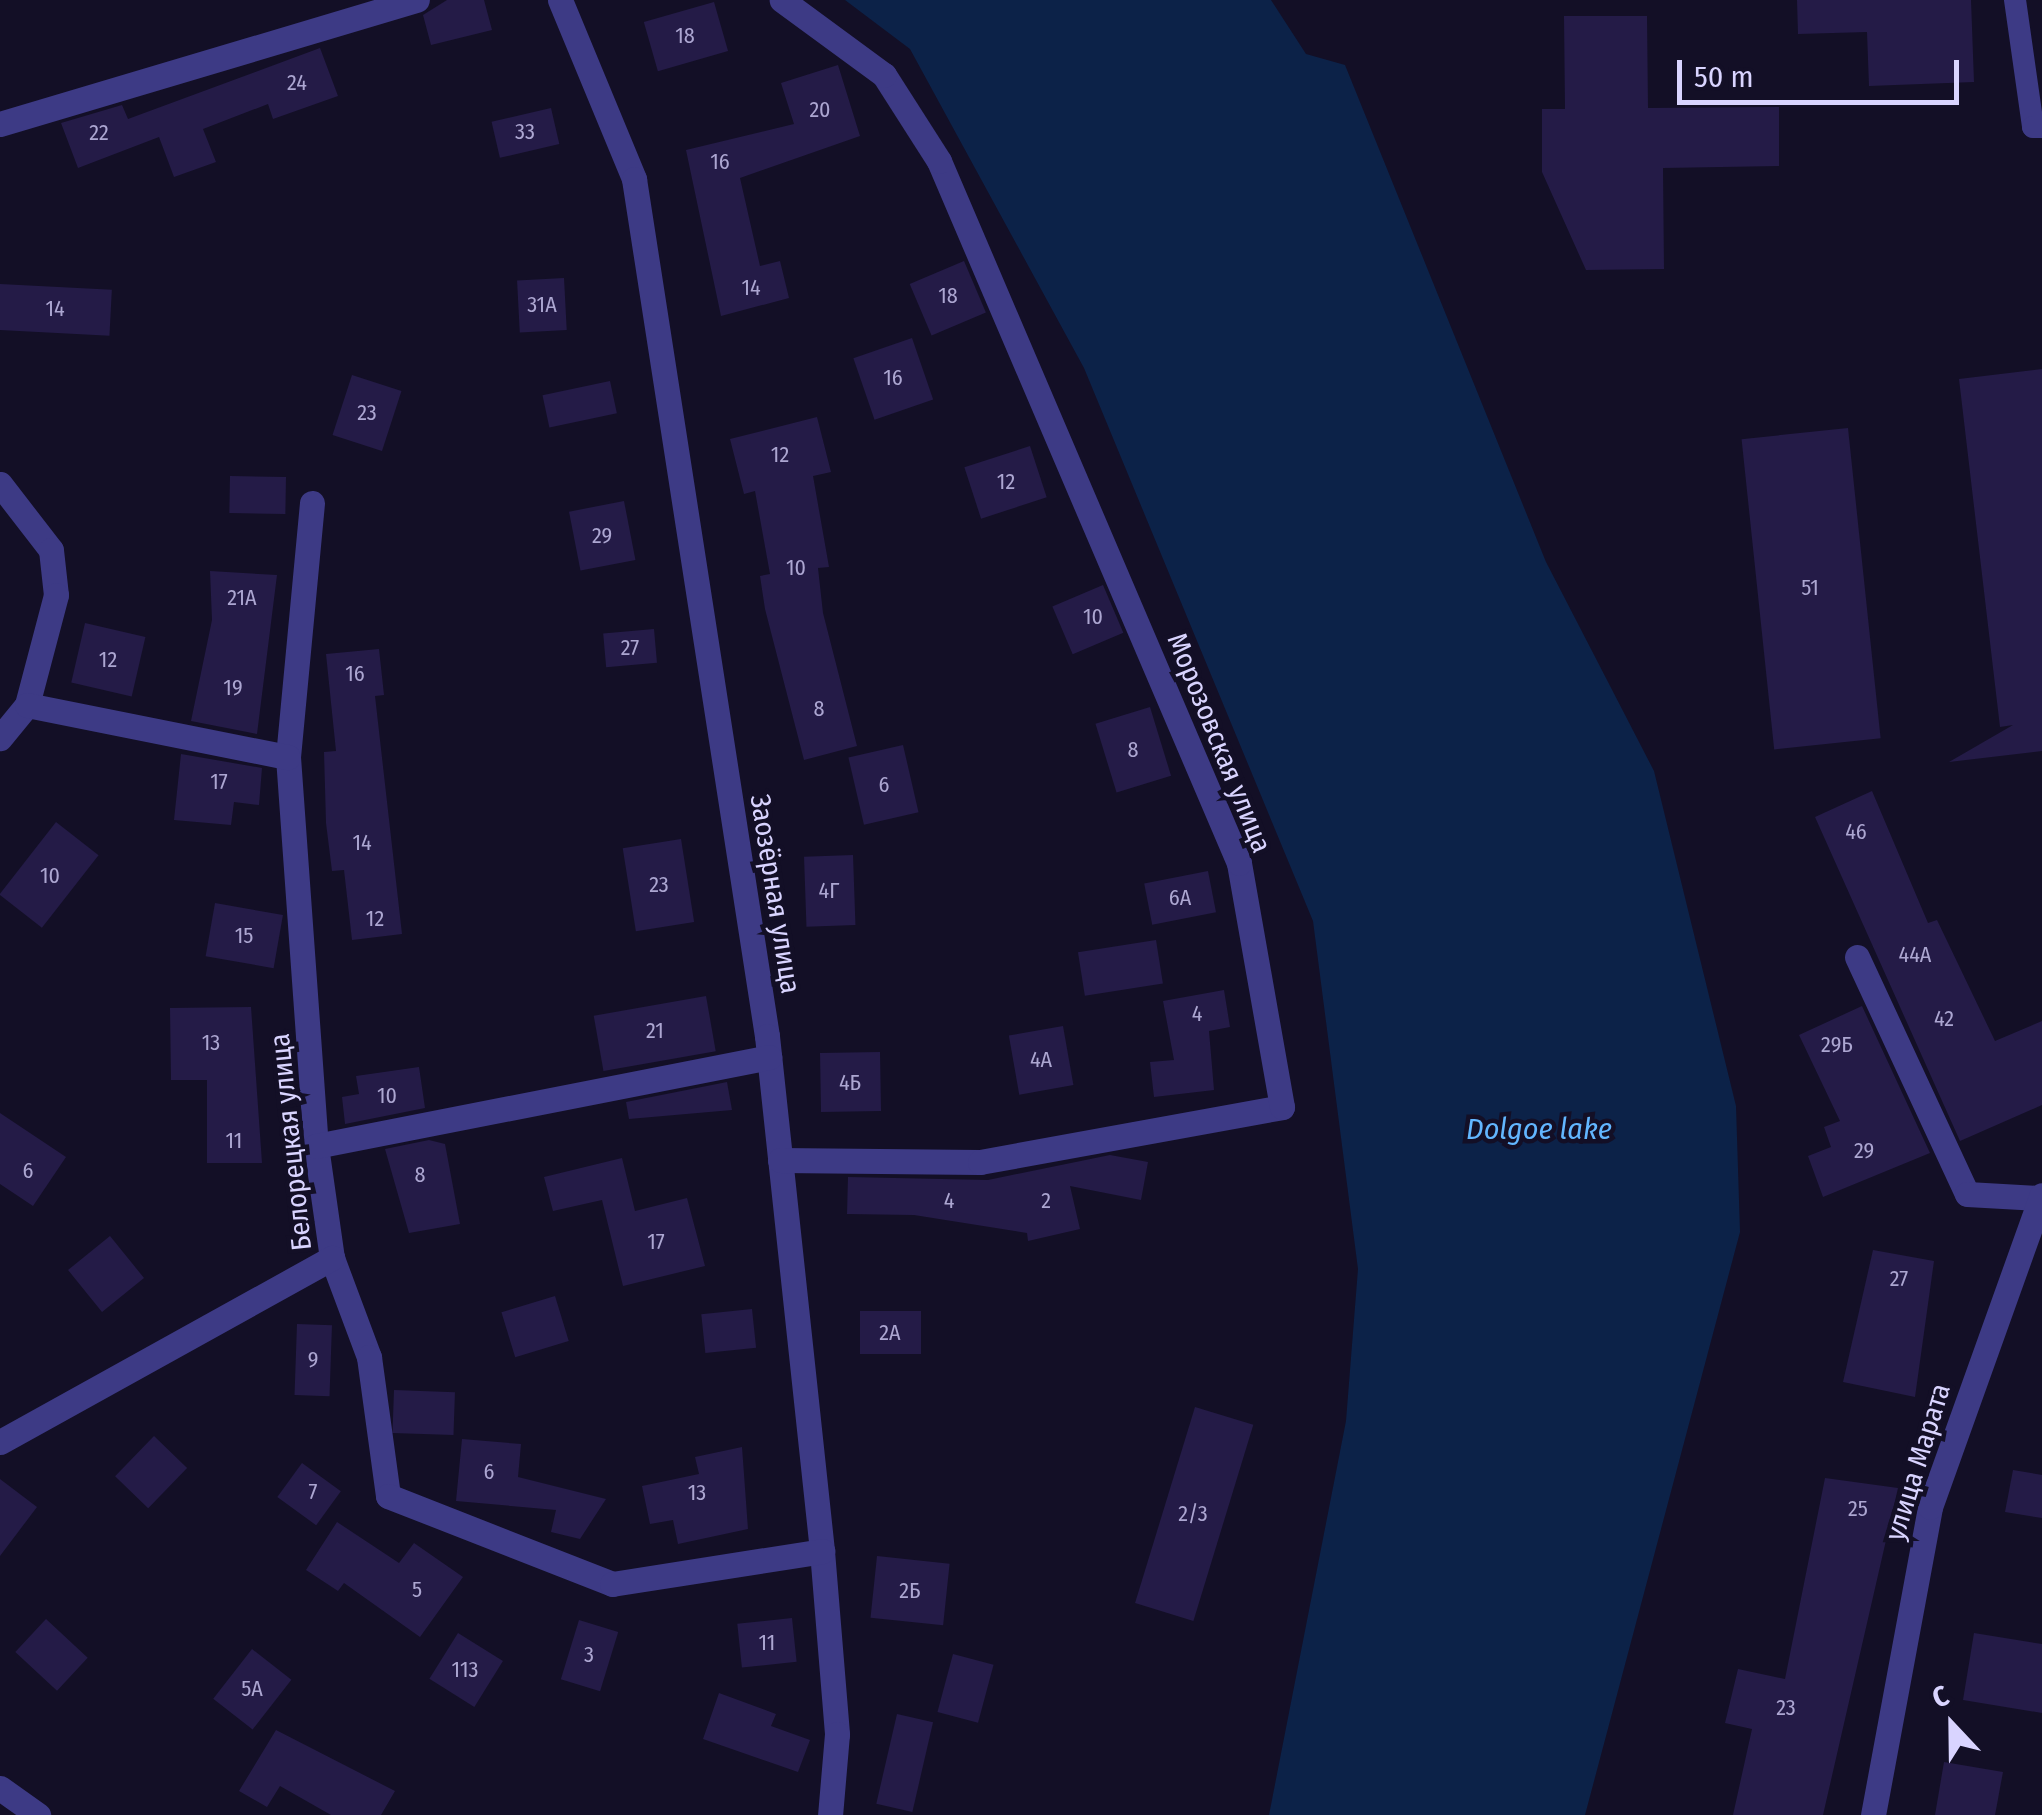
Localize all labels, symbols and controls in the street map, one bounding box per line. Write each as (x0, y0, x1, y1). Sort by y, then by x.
house number: 18 (675, 23, 695, 49)
scale bar (1682, 40, 1964, 102)
text: 50 m (1694, 59, 1754, 95)
house number: 24 (287, 70, 307, 96)
house number: 20 (809, 97, 831, 123)
house number: 33 (515, 119, 535, 145)
house number: 22 (89, 120, 109, 146)
house number: 16 (710, 149, 730, 175)
house number: 14 (741, 275, 761, 301)
house number: 18 (938, 283, 958, 309)
house number: 31А (527, 292, 557, 318)
house number: 14 (45, 296, 65, 322)
house number: 16 (883, 365, 903, 391)
house number: 23 (357, 400, 377, 426)
house number: 12 (771, 442, 789, 468)
house number: 12 (997, 469, 1015, 495)
house number: 29 (592, 523, 612, 549)
house number: 10 (786, 555, 806, 581)
house number: 51 (1801, 575, 1819, 601)
house number: 21А (227, 585, 257, 611)
house number: 10 (1083, 604, 1103, 630)
street label: Морозовская улица (1160, 628, 1278, 858)
house number: 27 (621, 635, 639, 661)
house number: 12 (99, 647, 117, 673)
house number: 16 (345, 661, 365, 687)
house number: 19 (223, 675, 243, 701)
house number: 8 (814, 696, 824, 722)
house number: 8 (1128, 737, 1138, 763)
house number: 17 (210, 769, 228, 795)
house number: 6 (879, 772, 889, 798)
street label: Заозёрная улица (743, 792, 807, 996)
house number: 46 (1845, 819, 1867, 845)
house number: 14 (352, 830, 372, 856)
house number: 10 (40, 863, 60, 889)
house number: 23 (649, 872, 669, 898)
house number: 4Г (819, 878, 839, 904)
house number: 6А (1169, 885, 1191, 911)
house number: 12 (366, 906, 384, 932)
house number: 15 (235, 923, 253, 949)
house number: 44А (1899, 942, 1931, 968)
house number: 4 (1192, 1001, 1202, 1027)
house number: 42 (1934, 1006, 1954, 1032)
house number: 21 (646, 1018, 664, 1044)
house number: 13 (202, 1030, 220, 1056)
street label: Белорецкая улица (263, 1032, 319, 1252)
house number: 29Б (1821, 1032, 1853, 1058)
house number: 4А (1030, 1047, 1052, 1073)
house number: 4Б (839, 1070, 861, 1096)
house number: 10 (377, 1083, 397, 1109)
water label: Dolgoe lake (1466, 1111, 1612, 1147)
house number: 11 (226, 1128, 242, 1154)
house number: 29 (1854, 1138, 1874, 1164)
house number: 6 (23, 1158, 33, 1184)
house number: 8 (415, 1162, 425, 1188)
house number: 4 (944, 1188, 954, 1214)
house number: 2 (1041, 1188, 1051, 1214)
house number: 17 (647, 1229, 665, 1255)
house number: 27 (1890, 1266, 1908, 1292)
house number: 2А (879, 1320, 901, 1346)
house number: 9 (308, 1347, 318, 1373)
street label: улица Марата (1878, 1380, 1958, 1544)
house number: 6 (484, 1459, 494, 1485)
house number: 7 (309, 1479, 317, 1505)
house number: 13 (688, 1480, 706, 1506)
house number: 25 (1848, 1496, 1868, 1522)
house number: 2/3 (1178, 1501, 1208, 1527)
house number: 5 (412, 1577, 422, 1603)
house number: 2Б (899, 1578, 921, 1604)
house number: 11 (759, 1630, 775, 1656)
house number: 3 (584, 1642, 594, 1668)
house number: 113 (452, 1657, 478, 1683)
north arrow (1902, 1675, 2002, 1775)
house number: 5А (241, 1676, 263, 1702)
text: С (1928, 1679, 1954, 1715)
house number: 23 (1776, 1695, 1796, 1721)

